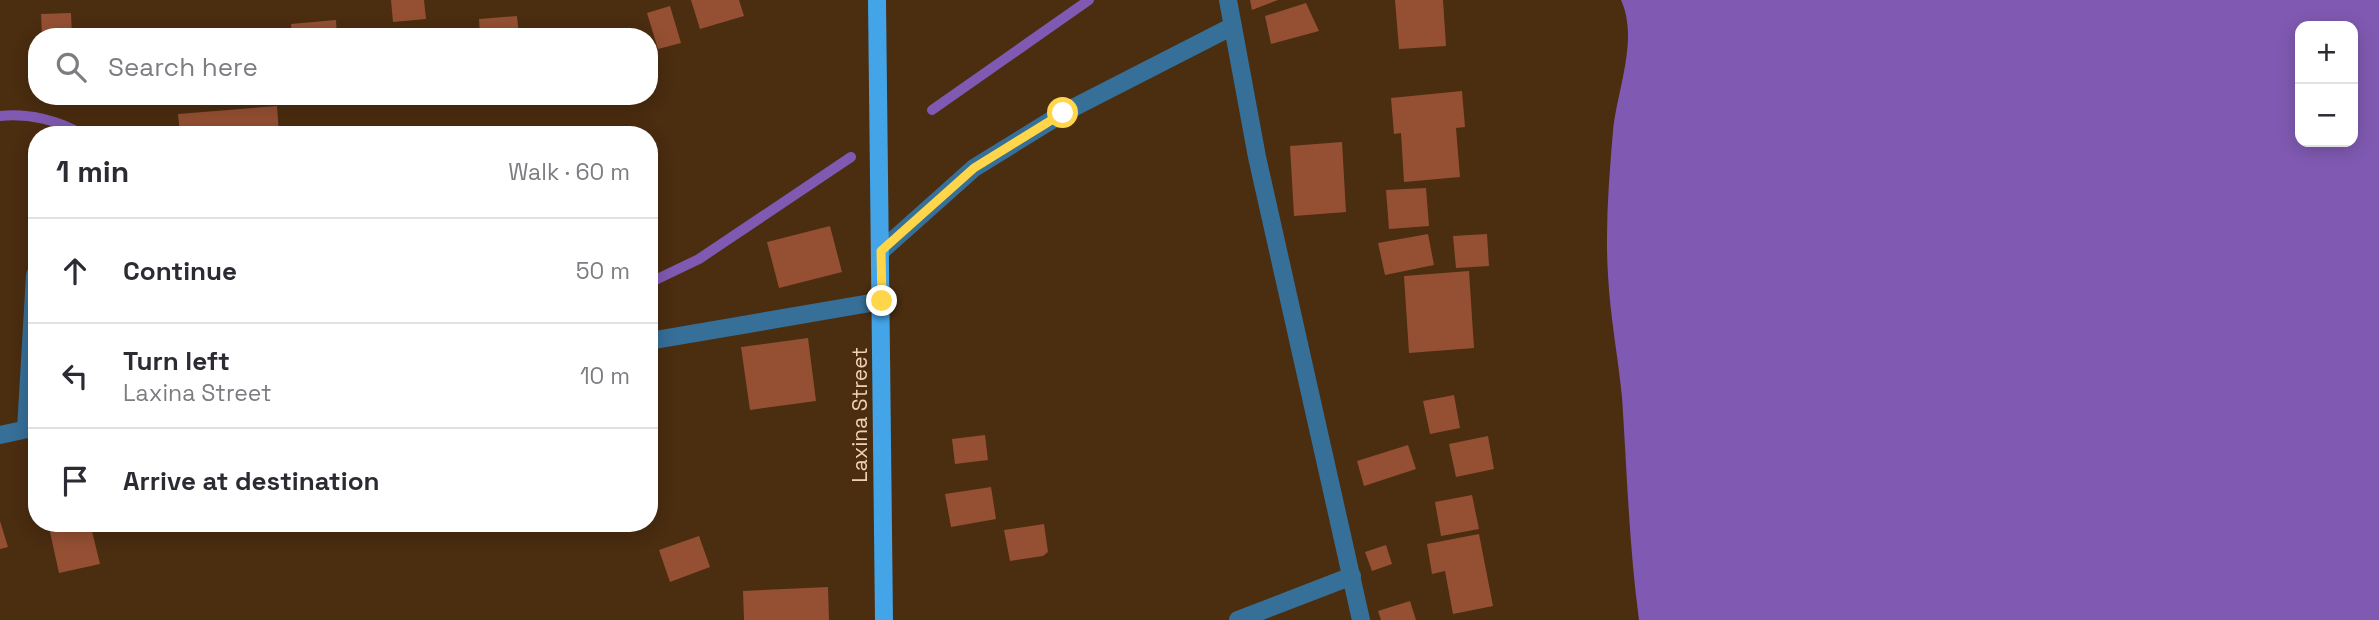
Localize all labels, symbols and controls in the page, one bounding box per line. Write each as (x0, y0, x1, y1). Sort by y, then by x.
map controls (2295, 21, 2358, 147)
button: + (2295, 21, 2358, 84)
search box (28, 28, 658, 105)
icon: search (52, 48, 90, 86)
text: Search here (108, 50, 258, 84)
button: − (2295, 84, 2358, 147)
route start (1047, 97, 1078, 128)
text: 1 min (56, 152, 129, 191)
text: Walk · 60 m (508, 157, 630, 187)
icon: ahead (56, 252, 94, 290)
text: Continue (123, 254, 237, 288)
text: 50 m (576, 256, 630, 286)
route end (866, 285, 897, 316)
text: Turn left (123, 344, 230, 378)
street label: Laxina Street (846, 347, 873, 483)
icon: left (56, 357, 94, 395)
text: 10 m (580, 361, 630, 391)
text: Laxina Street (123, 378, 272, 408)
icon: arrive (56, 462, 94, 500)
text: Arrive at destination (123, 464, 380, 498)

